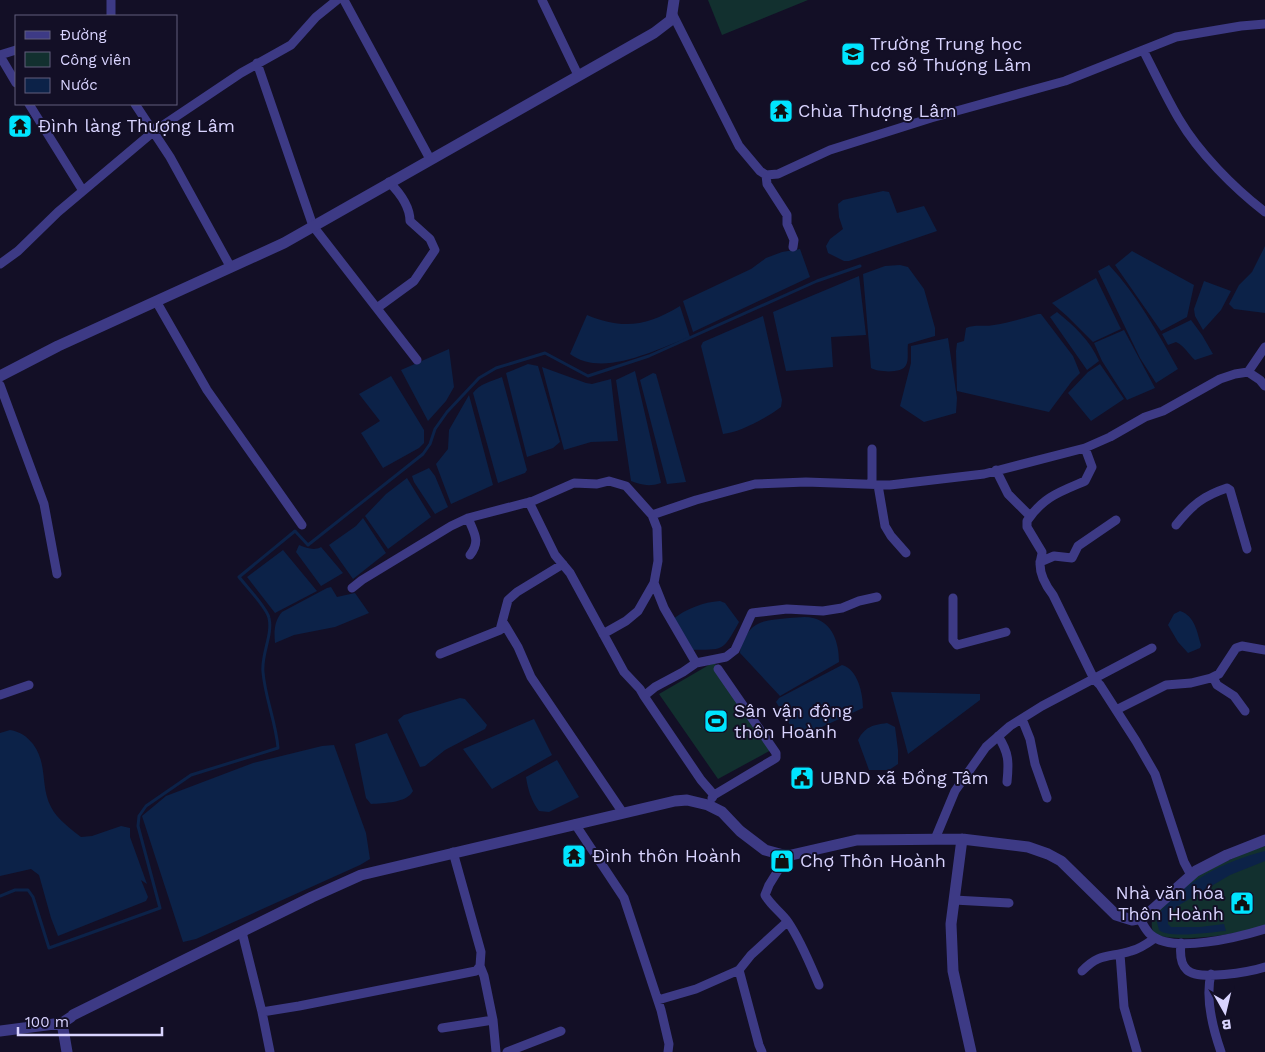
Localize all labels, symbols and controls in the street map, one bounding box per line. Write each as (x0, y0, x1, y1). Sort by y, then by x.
legend (15, 15, 178, 105)
text: Đường (60, 26, 107, 44)
place label: Trường Trung học cơ sở Thượng Lâm (870, 33, 1031, 75)
school or university icon: Trường Trung học cơ sở Thượng Lâm (840, 41, 866, 67)
text: Công viên (60, 51, 131, 69)
text: Nước (60, 76, 98, 94)
temple icon: Chùa Thượng Lâm (768, 98, 794, 124)
place label: Chùa Thượng Lâm (798, 100, 957, 121)
temple icon: Đình làng Thượng Lâm (7, 113, 33, 139)
place label: Đình làng Thượng Lâm (38, 115, 235, 136)
place label: Sân vận động thôn Hoành (734, 700, 852, 742)
sports icon: Sân vận động thôn Hoành (703, 708, 729, 734)
public building icon: UBND xã Đồng Tâm (789, 765, 815, 791)
place label: UBND xã Đồng Tâm (820, 767, 989, 788)
temple icon: Đình thôn Hoành (561, 843, 587, 869)
place label: Đình thôn Hoành (592, 845, 741, 866)
shop icon: Chợ Thôn Hoành (769, 848, 795, 874)
place label: Chợ Thôn Hoành (800, 850, 946, 871)
place label: Nhà văn hóa Thôn Hoành (1116, 882, 1224, 924)
public building icon: Nhà văn hóa Thôn Hoành (1229, 890, 1255, 916)
north arrow (1200, 987, 1250, 1037)
scale bar (18, 1004, 161, 1036)
text: 100 m (25, 1013, 69, 1031)
text: B (1221, 1016, 1233, 1034)

